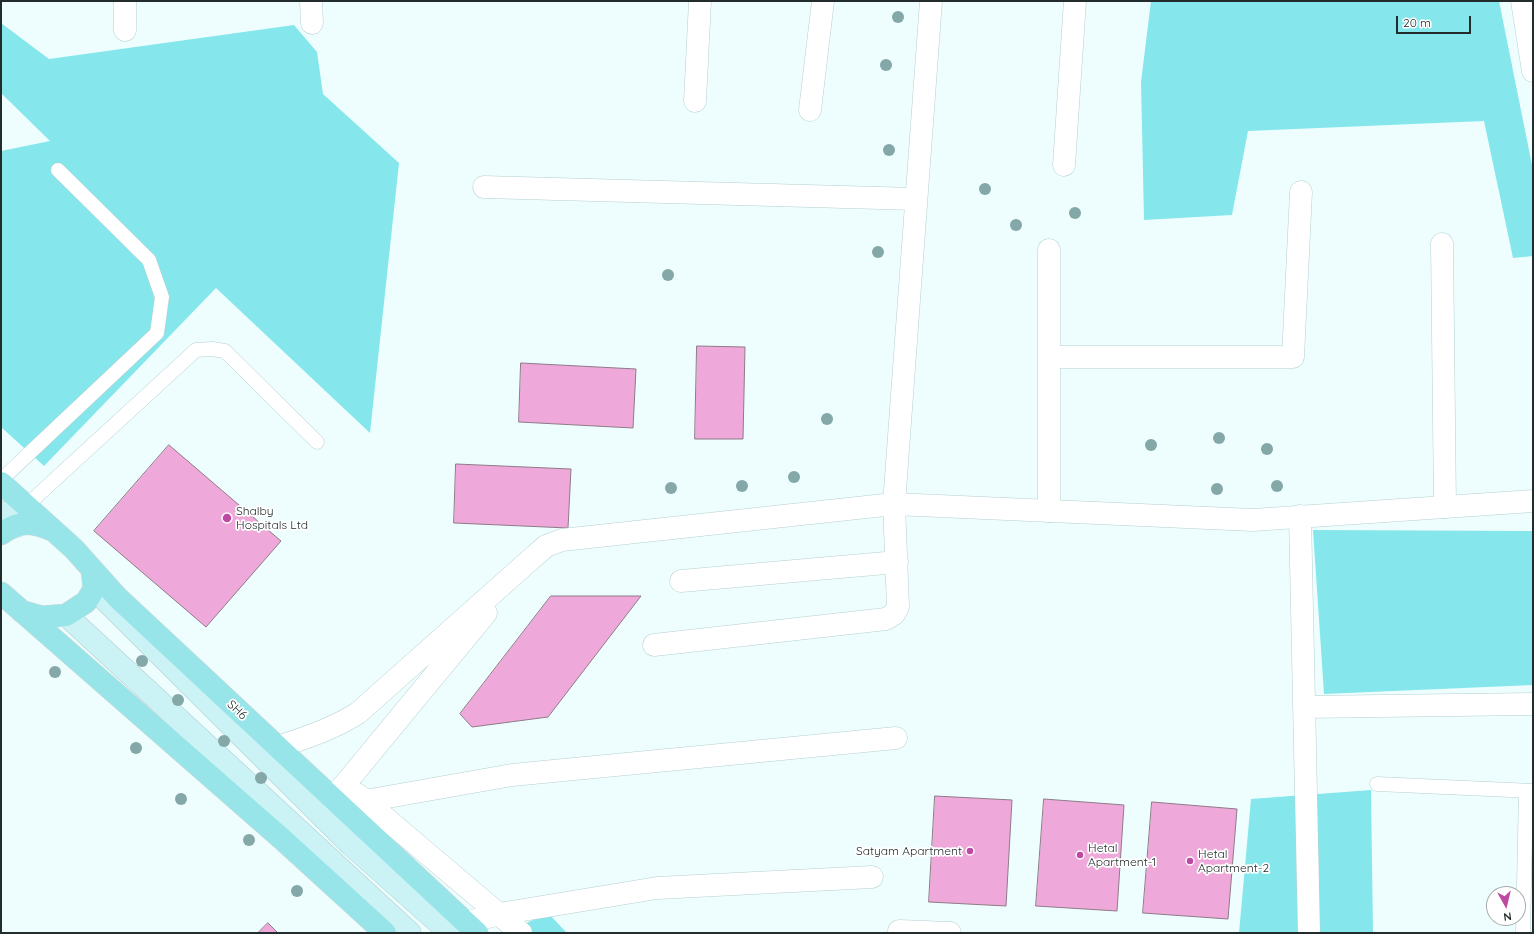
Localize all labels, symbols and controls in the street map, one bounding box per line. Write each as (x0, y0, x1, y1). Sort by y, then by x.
scale bar (1398, 8, 1473, 34)
text: 20 m (1403, 15, 1431, 30)
place label: Shalby Hospitals Ltd (236, 504, 308, 532)
marker: Shalby Hospitals Ltd (221, 512, 233, 524)
street label: SH6 (224, 697, 250, 723)
place label: Hetal Apartment-1 (1088, 841, 1156, 869)
place label: Satyam Apartment (856, 844, 962, 858)
marker: Satyam Apartment (965, 846, 975, 856)
place label: Hetal Apartment-2 (1198, 847, 1269, 875)
marker: Hetal Apartment-1 (1075, 850, 1085, 860)
marker: Hetal Apartment-2 (1185, 856, 1195, 866)
north arrow (1486, 886, 1526, 926)
text: N (1503, 909, 1513, 924)

